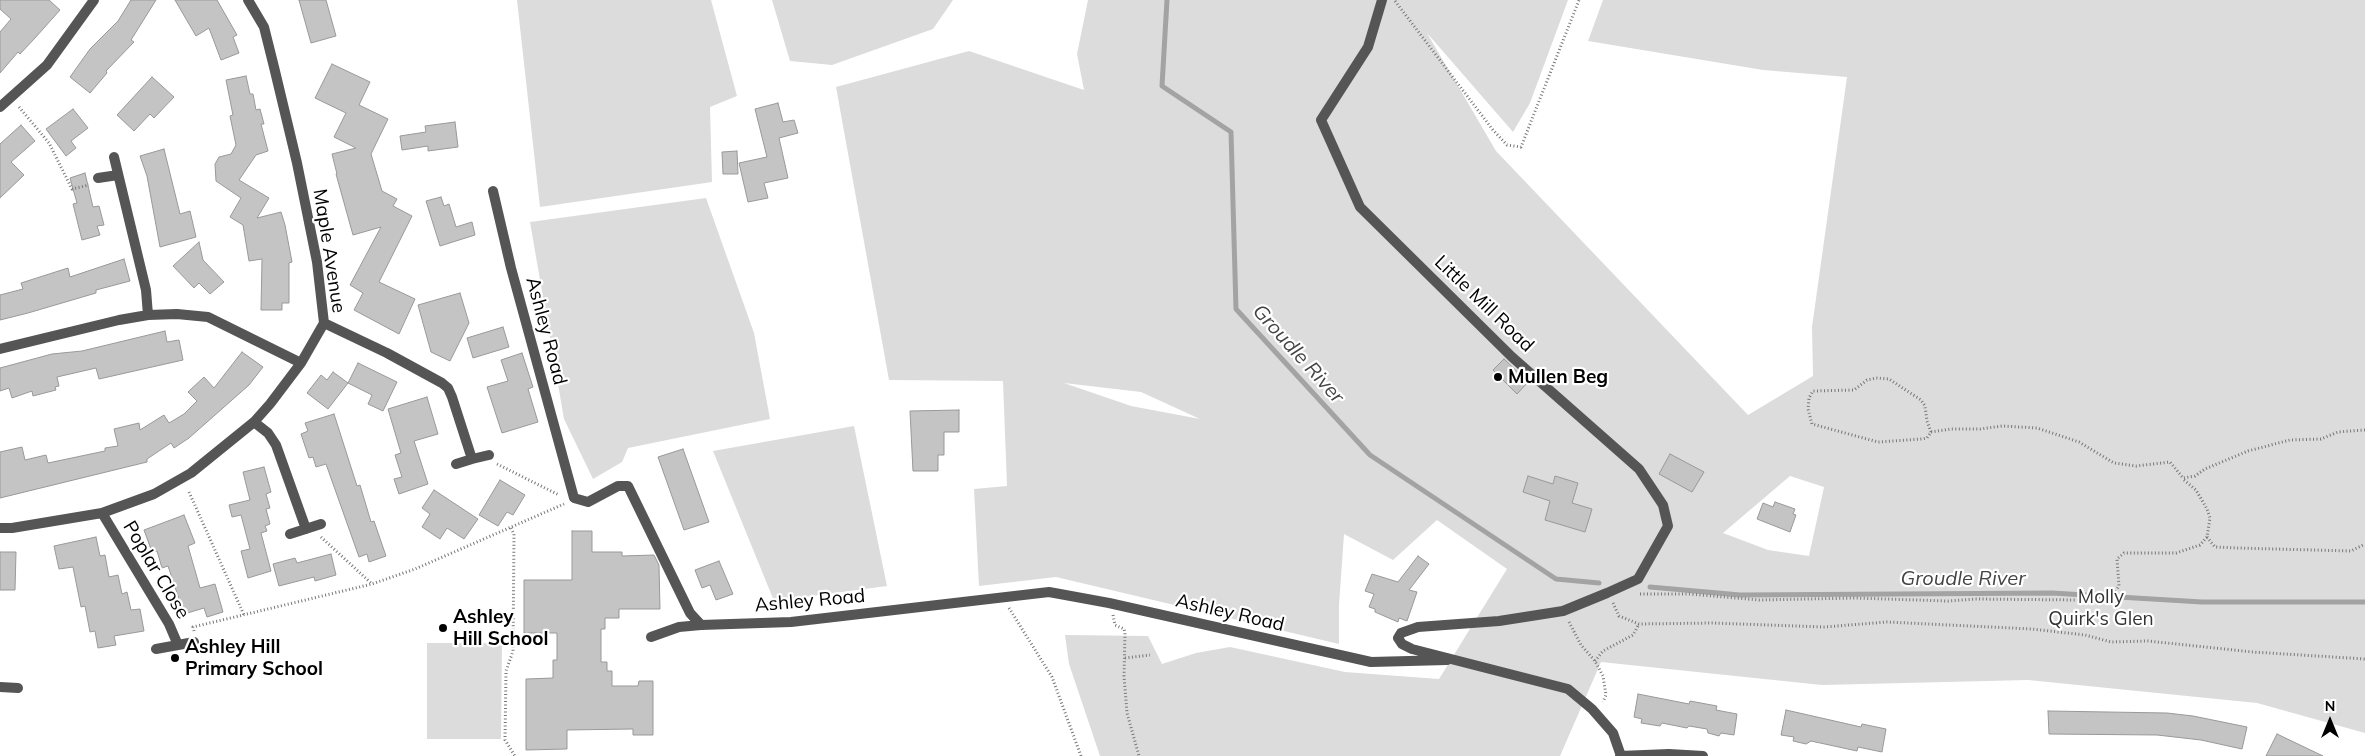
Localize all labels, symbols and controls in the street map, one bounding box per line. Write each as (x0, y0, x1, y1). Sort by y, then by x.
street label: Maple Avenue (308, 187, 350, 315)
street label: Little Mill Road (1430, 251, 1538, 357)
street label: Ashley Road (521, 275, 571, 387)
water label: Groudle River (1247, 300, 1349, 408)
place label: Mullen Beg (1508, 366, 1608, 388)
marker: Mullen Beg (1492, 371, 1504, 383)
street label: Poplar Close (118, 517, 194, 623)
water label: Groudle River (1901, 567, 2025, 591)
street label: Ashley Road (754, 585, 866, 617)
park label: Molly Quirk's Glen (2048, 586, 2154, 630)
street label: Ashley Road (1173, 589, 1287, 637)
place label: Ashley Hill School (453, 606, 549, 650)
marker: Ashley Hill School (437, 622, 449, 634)
place label: Ashley Hill Primary School (185, 636, 323, 680)
marker: Ashley Hill Primary School (169, 652, 181, 664)
north arrow (2305, 696, 2355, 746)
text: N (2325, 697, 2335, 715)

